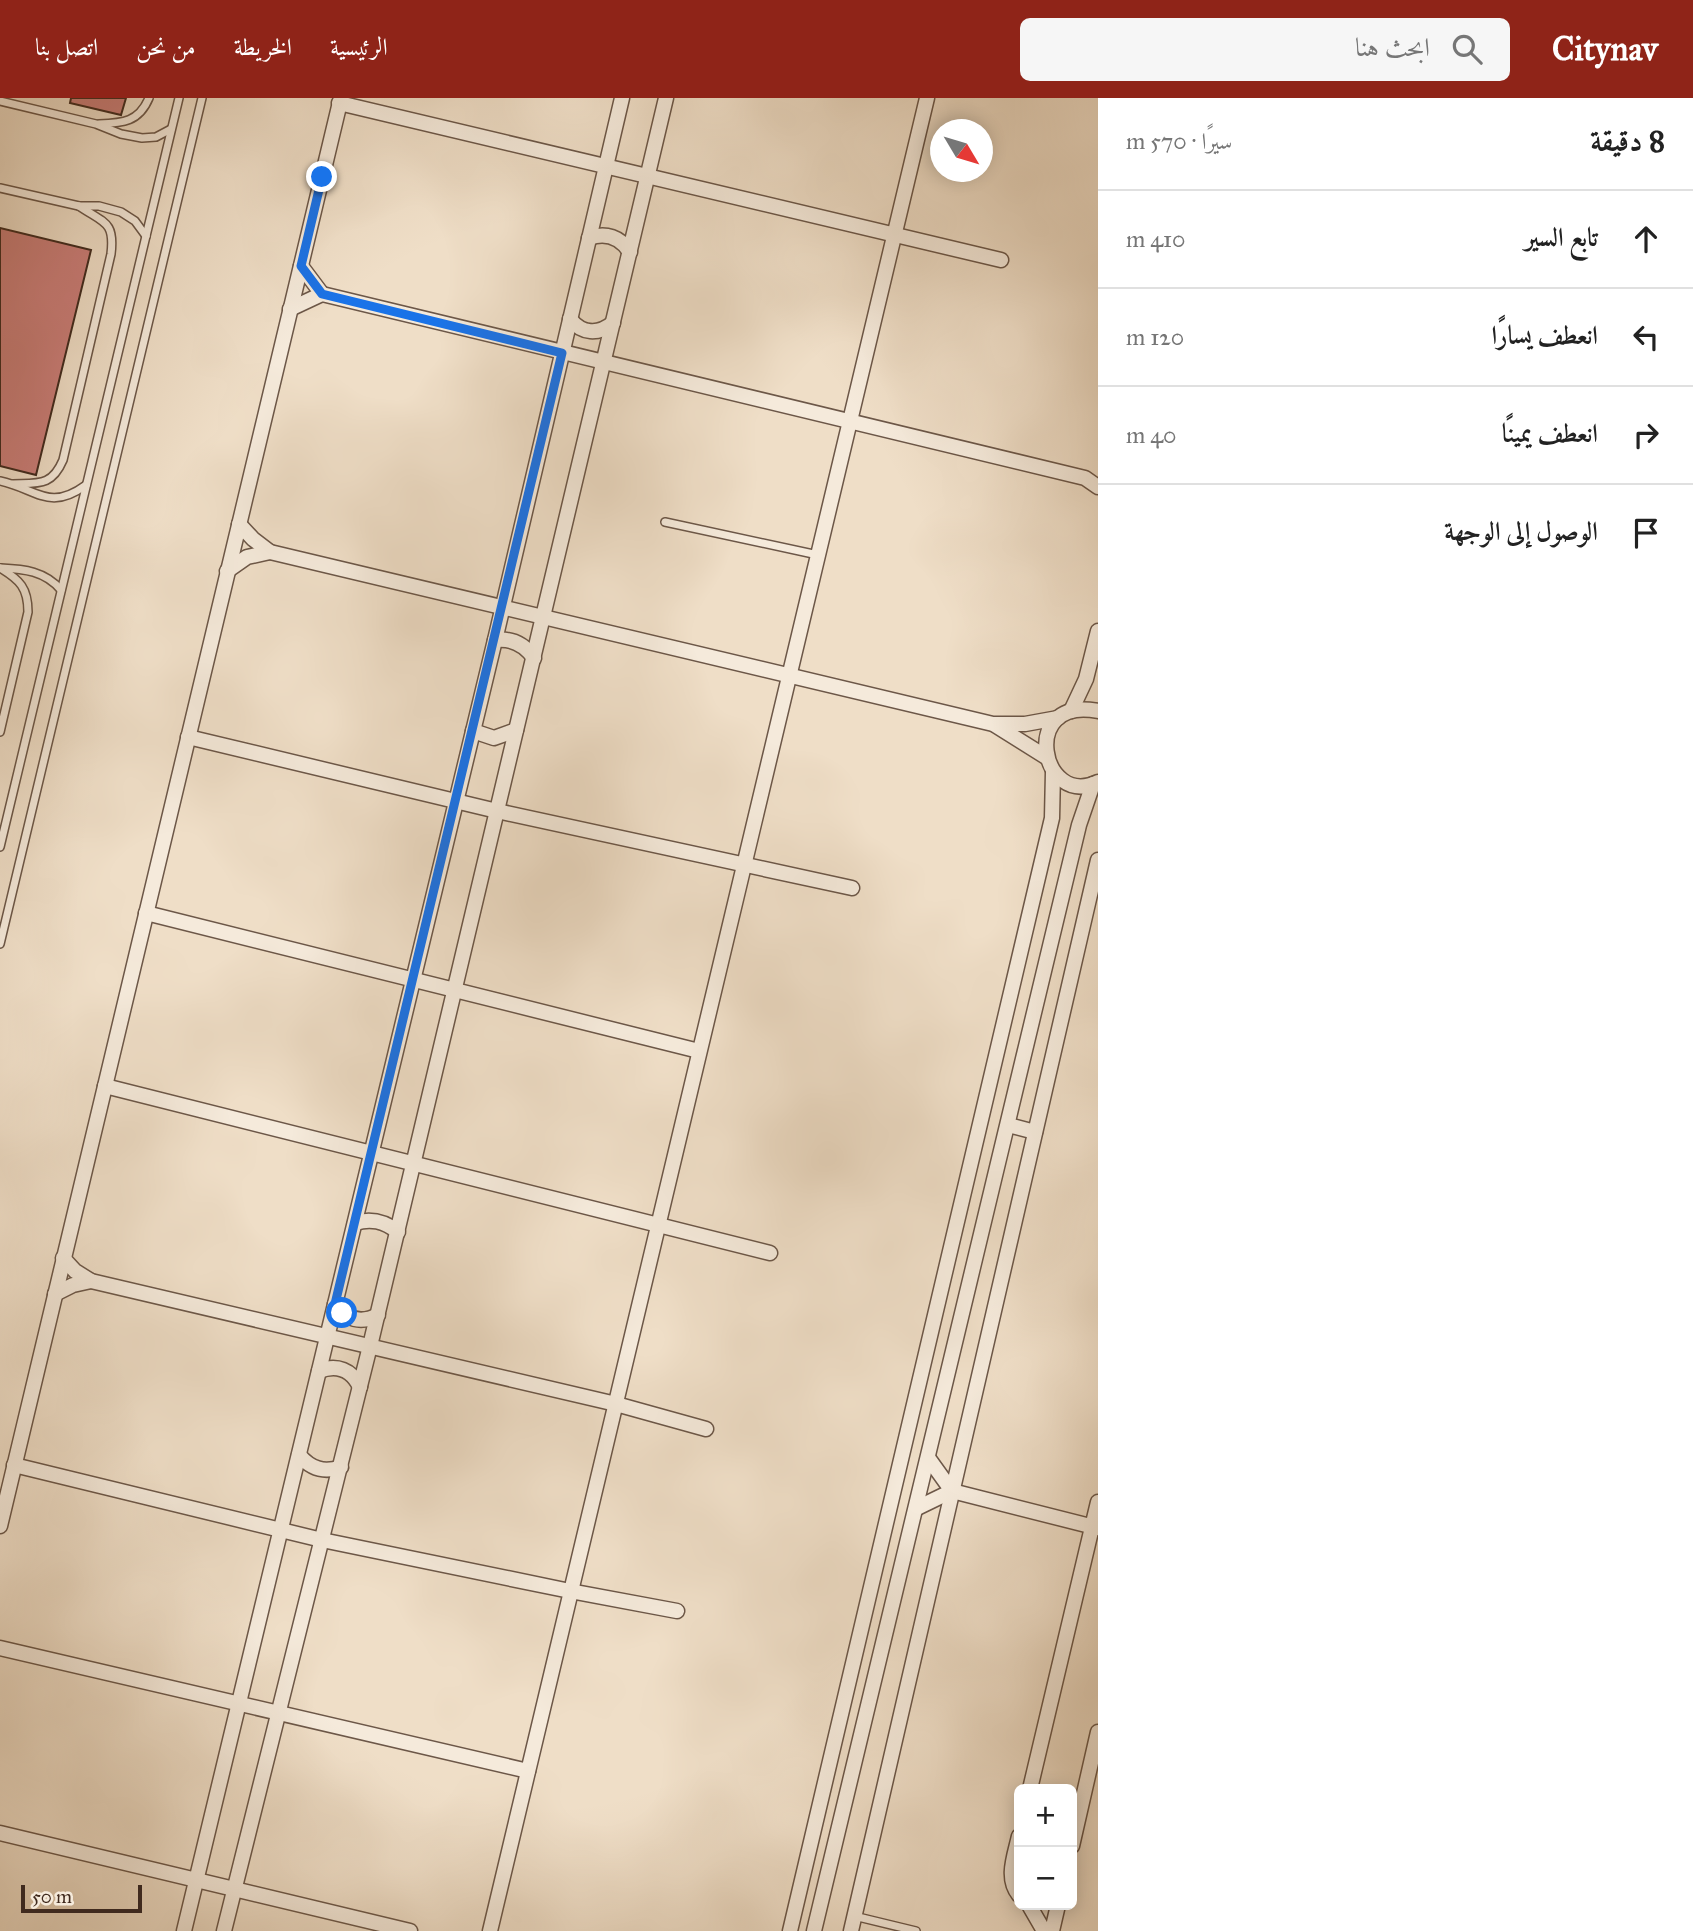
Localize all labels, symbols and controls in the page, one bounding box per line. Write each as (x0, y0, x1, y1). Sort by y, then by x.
search box (1020, 18, 1510, 81)
text: Citynav (1552, 29, 1658, 69)
icon: search (1448, 30, 1486, 68)
text: ابحث هنا (1355, 31, 1430, 63)
text: اتصل بنا (35, 32, 98, 62)
text: من نحن (136, 32, 196, 62)
text: الخريطة (234, 32, 292, 62)
text: الرئيسية (330, 32, 388, 62)
north arrow (930, 119, 993, 182)
text: 8 دقيقة (1590, 123, 1665, 159)
text: سيرًا · 570 m (1126, 127, 1232, 155)
route end (306, 161, 337, 192)
icon: ahead (1627, 220, 1665, 258)
text: تابع السير (1525, 221, 1598, 253)
text: 410 m (1126, 225, 1185, 253)
icon: left (1627, 318, 1665, 356)
text: انعطف يسارًا (1491, 319, 1598, 351)
text: 120 m (1126, 323, 1184, 351)
icon: right (1627, 416, 1665, 454)
text: انعطف يمينًا (1502, 417, 1598, 449)
text: 40 m (1126, 421, 1176, 449)
icon: arrive (1627, 514, 1665, 552)
text: الوصول إلى الوجهة (1444, 515, 1598, 547)
route start (326, 1297, 357, 1328)
map controls (1014, 1784, 1077, 1910)
button: + (1014, 1784, 1077, 1847)
button: − (1014, 1847, 1077, 1910)
scale bar (21, 1882, 142, 1914)
text: 50 m (32, 1885, 72, 1908)

